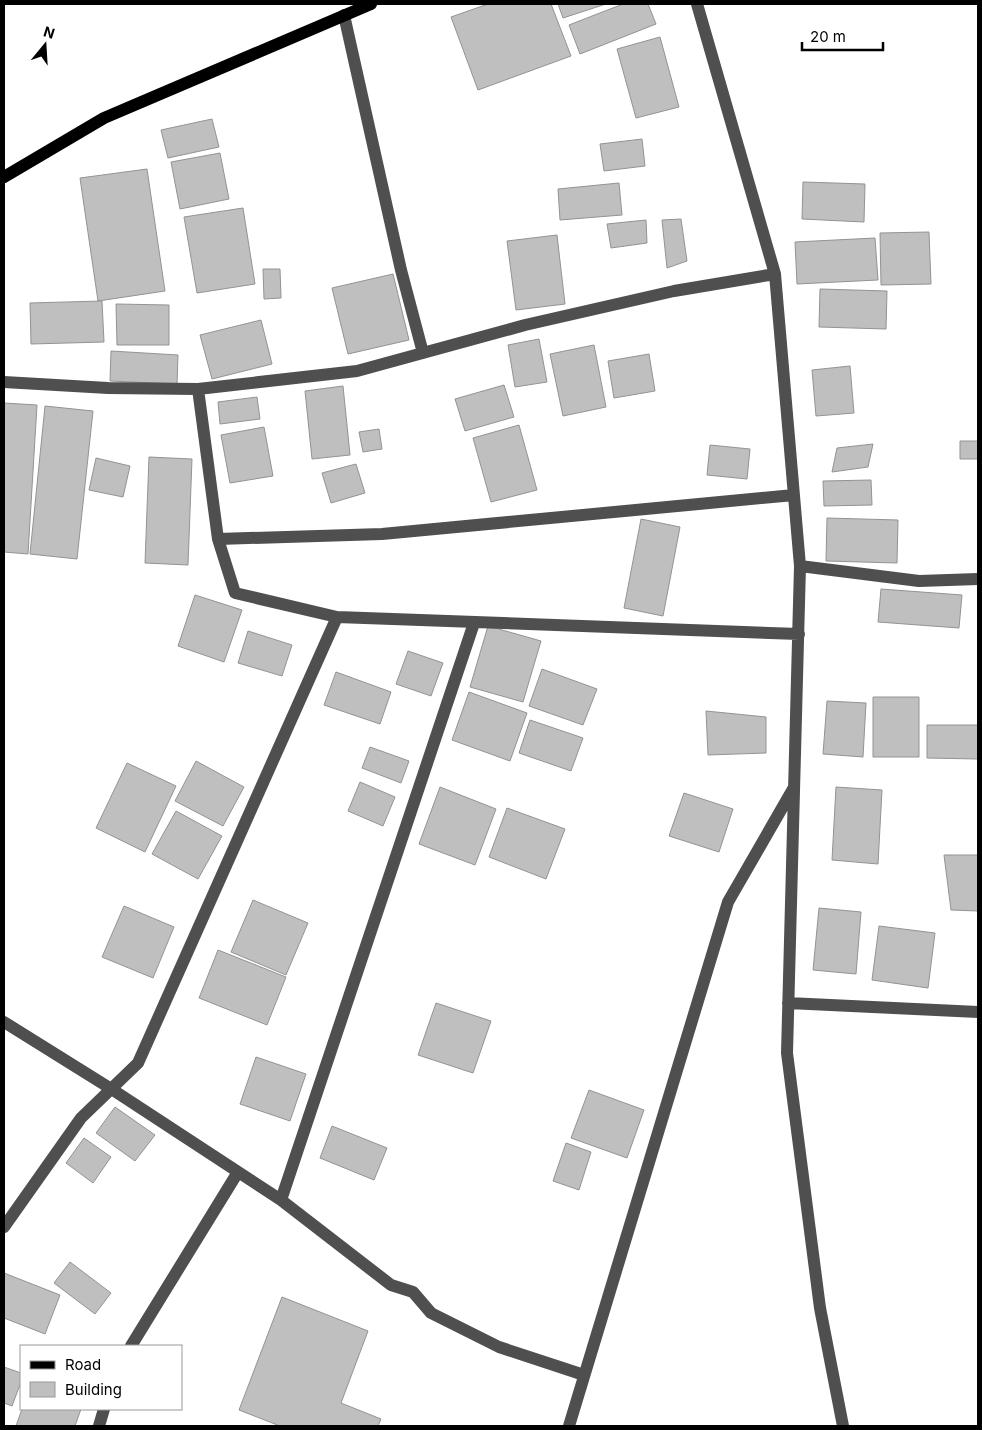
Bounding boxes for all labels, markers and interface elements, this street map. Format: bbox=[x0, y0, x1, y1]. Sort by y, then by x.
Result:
north arrow bbox=[20, 20, 70, 70]
scale bar bbox=[802, 20, 883, 52]
text: N bbox=[41, 22, 57, 42]
text: 20 m bbox=[810, 27, 846, 46]
legend bbox=[20, 1345, 182, 1410]
text: Road bbox=[65, 1355, 101, 1374]
text: Building bbox=[65, 1380, 122, 1399]

